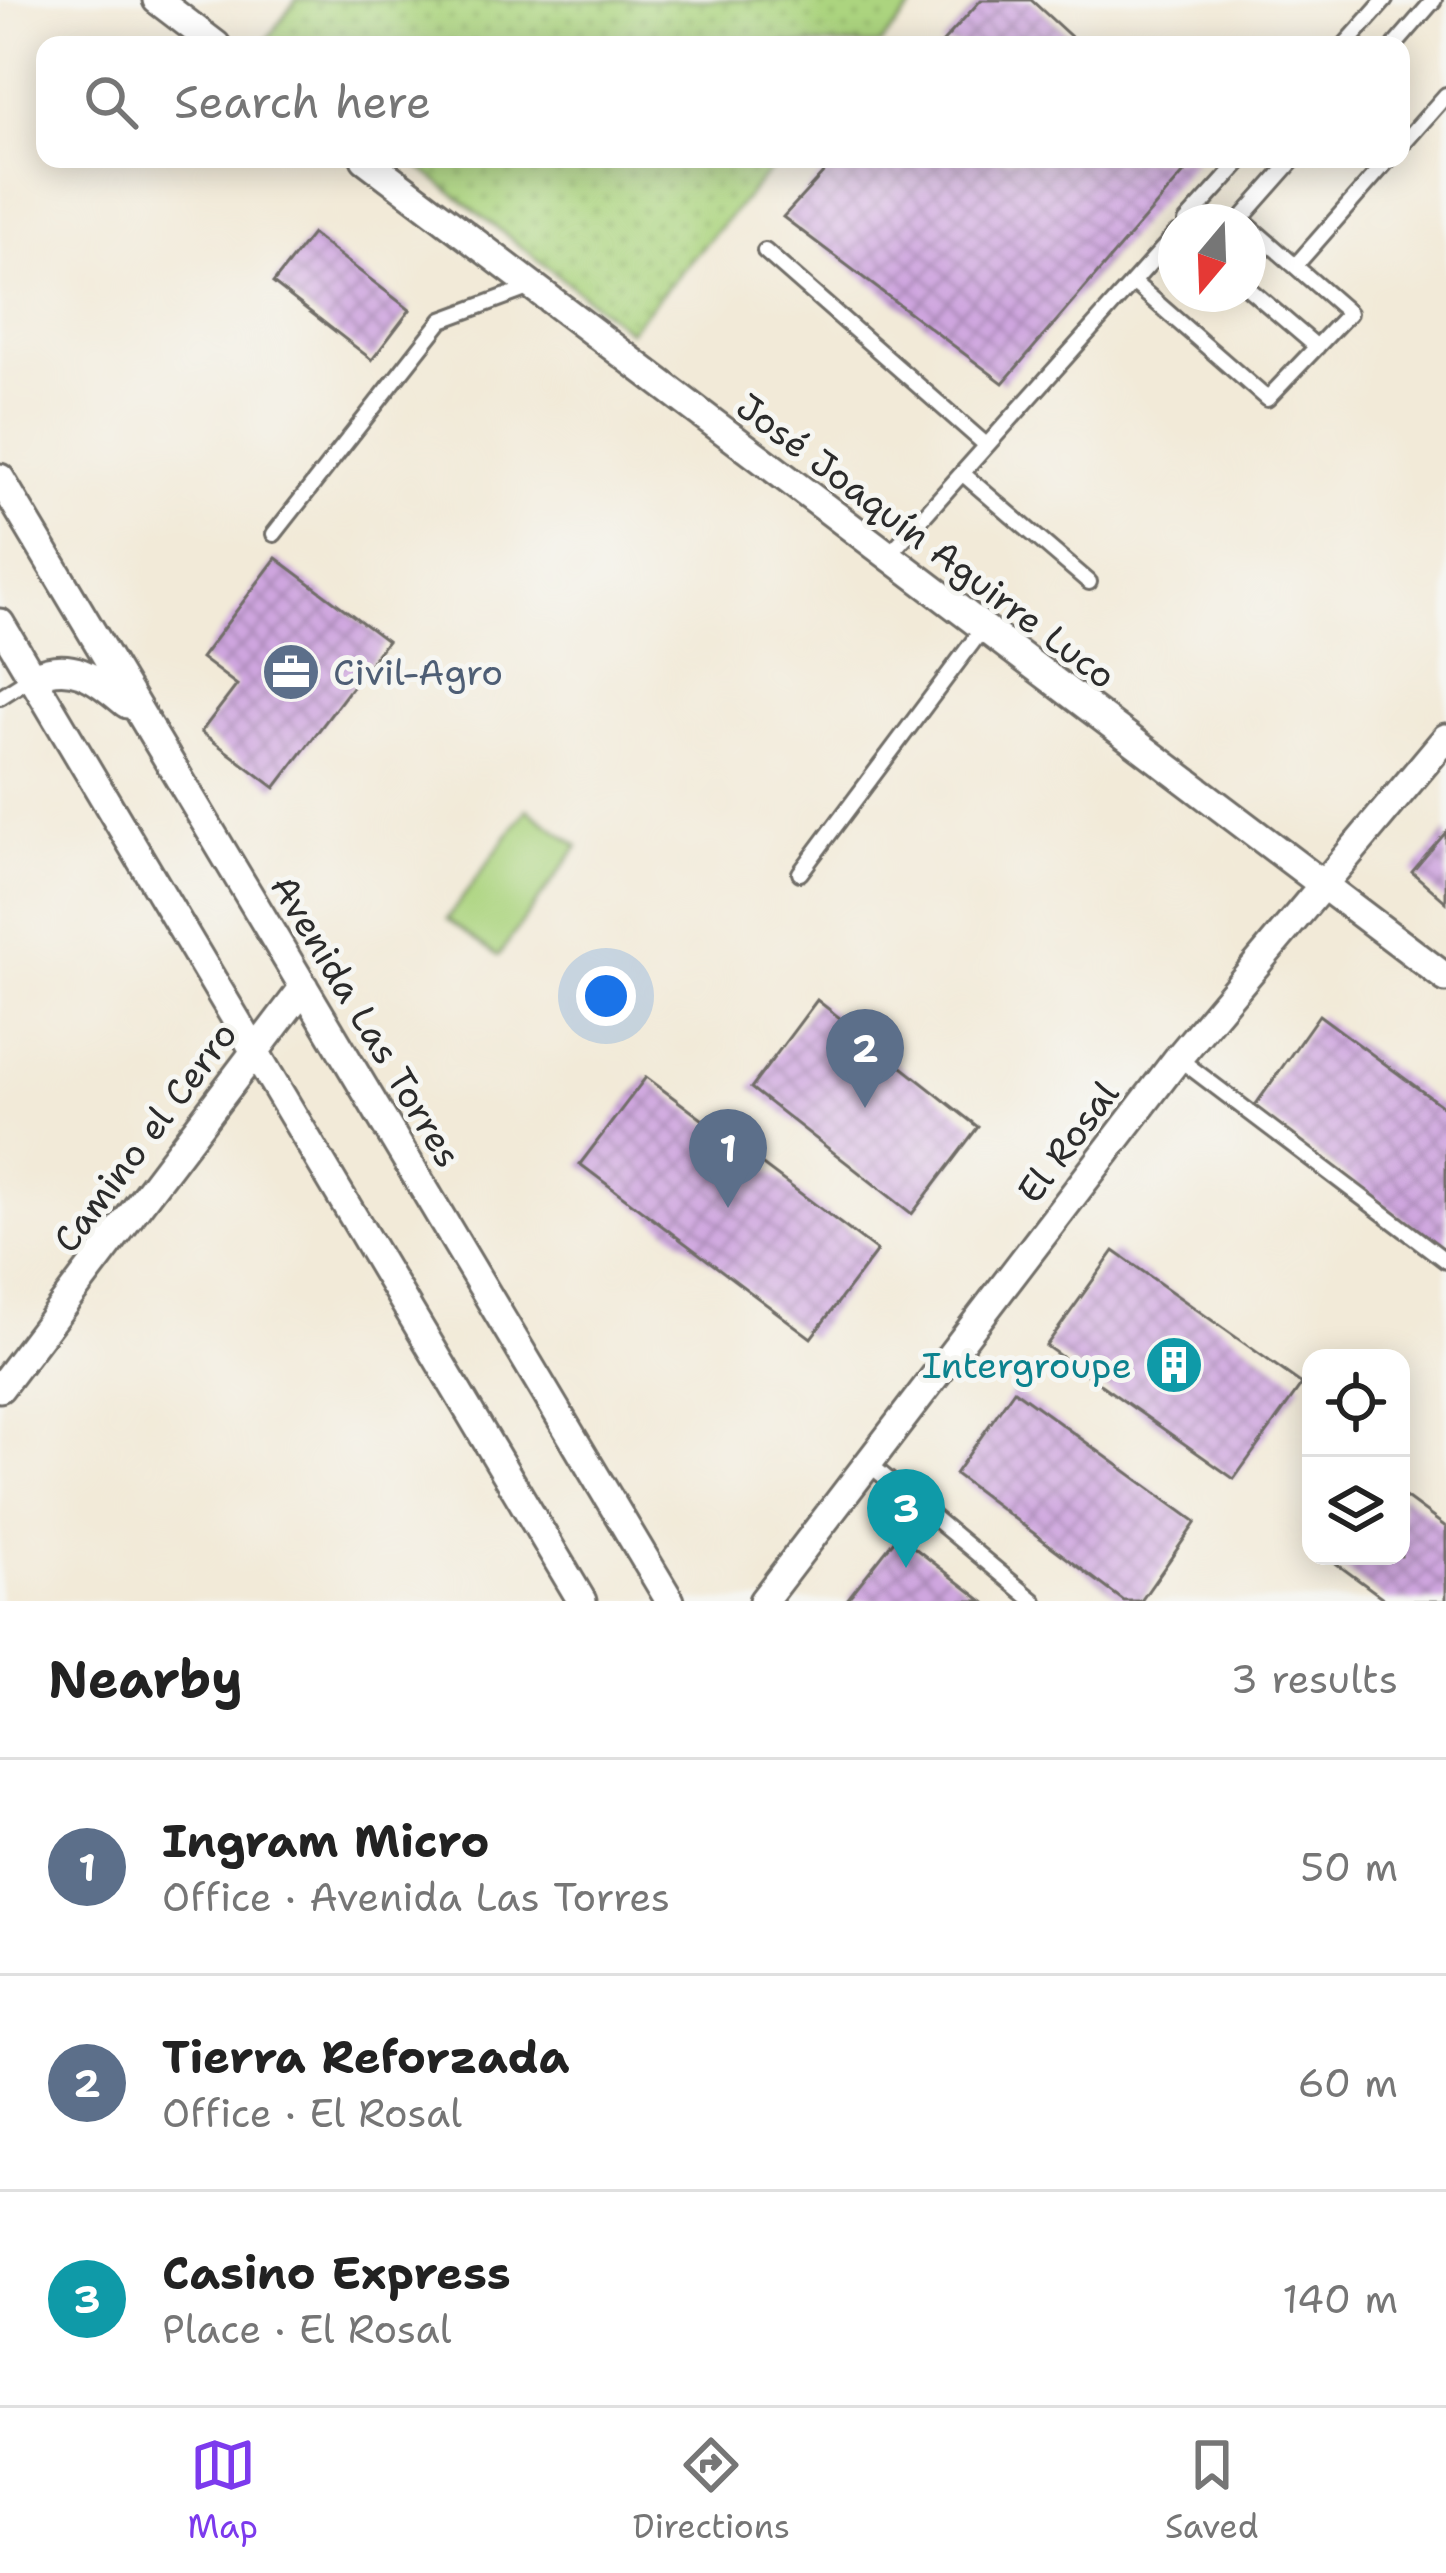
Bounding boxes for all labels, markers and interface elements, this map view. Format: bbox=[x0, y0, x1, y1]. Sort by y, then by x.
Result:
search box bbox=[36, 36, 1410, 168]
icon: search bbox=[78, 69, 144, 135]
text: Search here bbox=[174, 72, 431, 132]
north arrow bbox=[1158, 204, 1266, 312]
street label: José Joaquín Aguirre Luco bbox=[726, 382, 1126, 700]
office icon: Civil-Agro bbox=[260, 641, 322, 703]
place label: Civil-Agro bbox=[333, 648, 503, 697]
street label: Avenida Las Torres bbox=[259, 866, 473, 1176]
your location bbox=[576, 966, 636, 1026]
pin: 2 bbox=[826, 1009, 904, 1108]
street label: Camino el Cerro bbox=[42, 1011, 248, 1263]
street label: El Rosal bbox=[1006, 1071, 1130, 1213]
pin: 1 bbox=[689, 1109, 767, 1208]
building icon: Intergroupe bbox=[1143, 1334, 1205, 1396]
place label: Intergroupe bbox=[922, 1341, 1132, 1390]
map controls bbox=[1302, 1349, 1410, 1565]
button: locate bbox=[1302, 1349, 1410, 1457]
button: layers bbox=[1302, 1457, 1410, 1565]
pin: 3 bbox=[867, 1469, 945, 1568]
text: Nearby bbox=[48, 1645, 243, 1713]
text: 3 results bbox=[1231, 1653, 1398, 1705]
text: Ingram Micro bbox=[162, 1811, 489, 1871]
text: 1 bbox=[78, 1841, 96, 1893]
text: 50 m bbox=[1300, 1841, 1398, 1893]
text: Office · Avenida Las Torres bbox=[162, 1871, 670, 1923]
text: Tierra Reforzada bbox=[162, 2027, 570, 2087]
text: 2 bbox=[73, 2057, 101, 2109]
text: 60 m bbox=[1298, 2057, 1398, 2109]
text: Office · El Rosal bbox=[162, 2087, 462, 2139]
text: Casino Express bbox=[162, 2243, 511, 2303]
text: 3 bbox=[73, 2273, 101, 2325]
text: 140 m bbox=[1282, 2273, 1398, 2325]
text: Place · El Rosal bbox=[162, 2303, 451, 2355]
tab: Map bbox=[187, 2432, 258, 2549]
tab: Directions bbox=[633, 2432, 790, 2549]
tab: Saved bbox=[1165, 2432, 1259, 2549]

